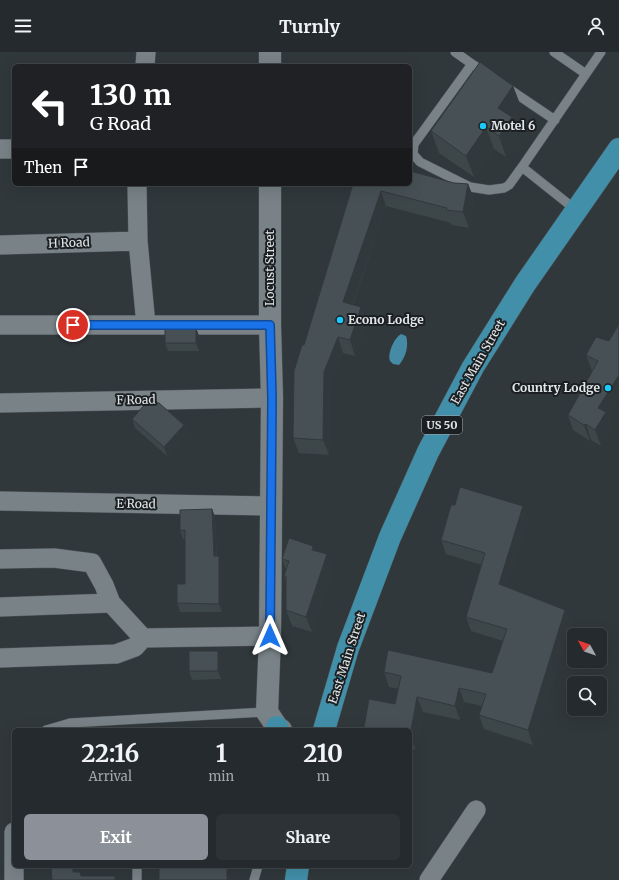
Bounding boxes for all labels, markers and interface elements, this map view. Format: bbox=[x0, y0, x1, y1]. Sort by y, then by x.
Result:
icon: menu bbox=[12, 15, 34, 37]
text: Turnly bbox=[279, 15, 340, 38]
icon: person bbox=[585, 15, 607, 37]
text: 130 m bbox=[90, 77, 172, 113]
icon: left bbox=[24, 80, 76, 132]
text: G Road bbox=[90, 112, 151, 135]
place label: Motel 6 bbox=[491, 118, 535, 133]
marker: Motel 6 bbox=[478, 121, 488, 131]
icon: arrive bbox=[70, 156, 92, 178]
text: Then bbox=[24, 158, 62, 177]
street label: Locust Street bbox=[262, 230, 277, 306]
street label: H Road bbox=[48, 234, 90, 251]
pin bbox=[56, 308, 90, 342]
place label: Econo Lodge bbox=[348, 312, 424, 327]
icon: arrive bbox=[62, 314, 84, 336]
marker: Econo Lodge bbox=[335, 315, 345, 325]
street label: East Main Street bbox=[447, 316, 508, 407]
place label: Country Lodge bbox=[512, 380, 601, 395]
marker: Country Lodge bbox=[603, 383, 613, 393]
street label: F Road bbox=[116, 392, 156, 407]
road number: US 50 bbox=[422, 416, 462, 434]
street label: E Road bbox=[116, 496, 156, 511]
street label: East Main Street bbox=[325, 610, 368, 705]
position arrow bbox=[249, 615, 291, 657]
north arrow bbox=[567, 628, 607, 668]
map controls bbox=[567, 628, 607, 716]
button: search bbox=[567, 676, 607, 716]
text: 22:16 bbox=[81, 738, 139, 769]
text: 1 bbox=[216, 738, 227, 769]
text: 210 bbox=[303, 738, 343, 769]
text: Arrival bbox=[89, 768, 132, 785]
text: min bbox=[208, 768, 234, 785]
text: m bbox=[317, 768, 330, 785]
button: Exit bbox=[24, 814, 208, 860]
button: Share bbox=[216, 814, 400, 860]

